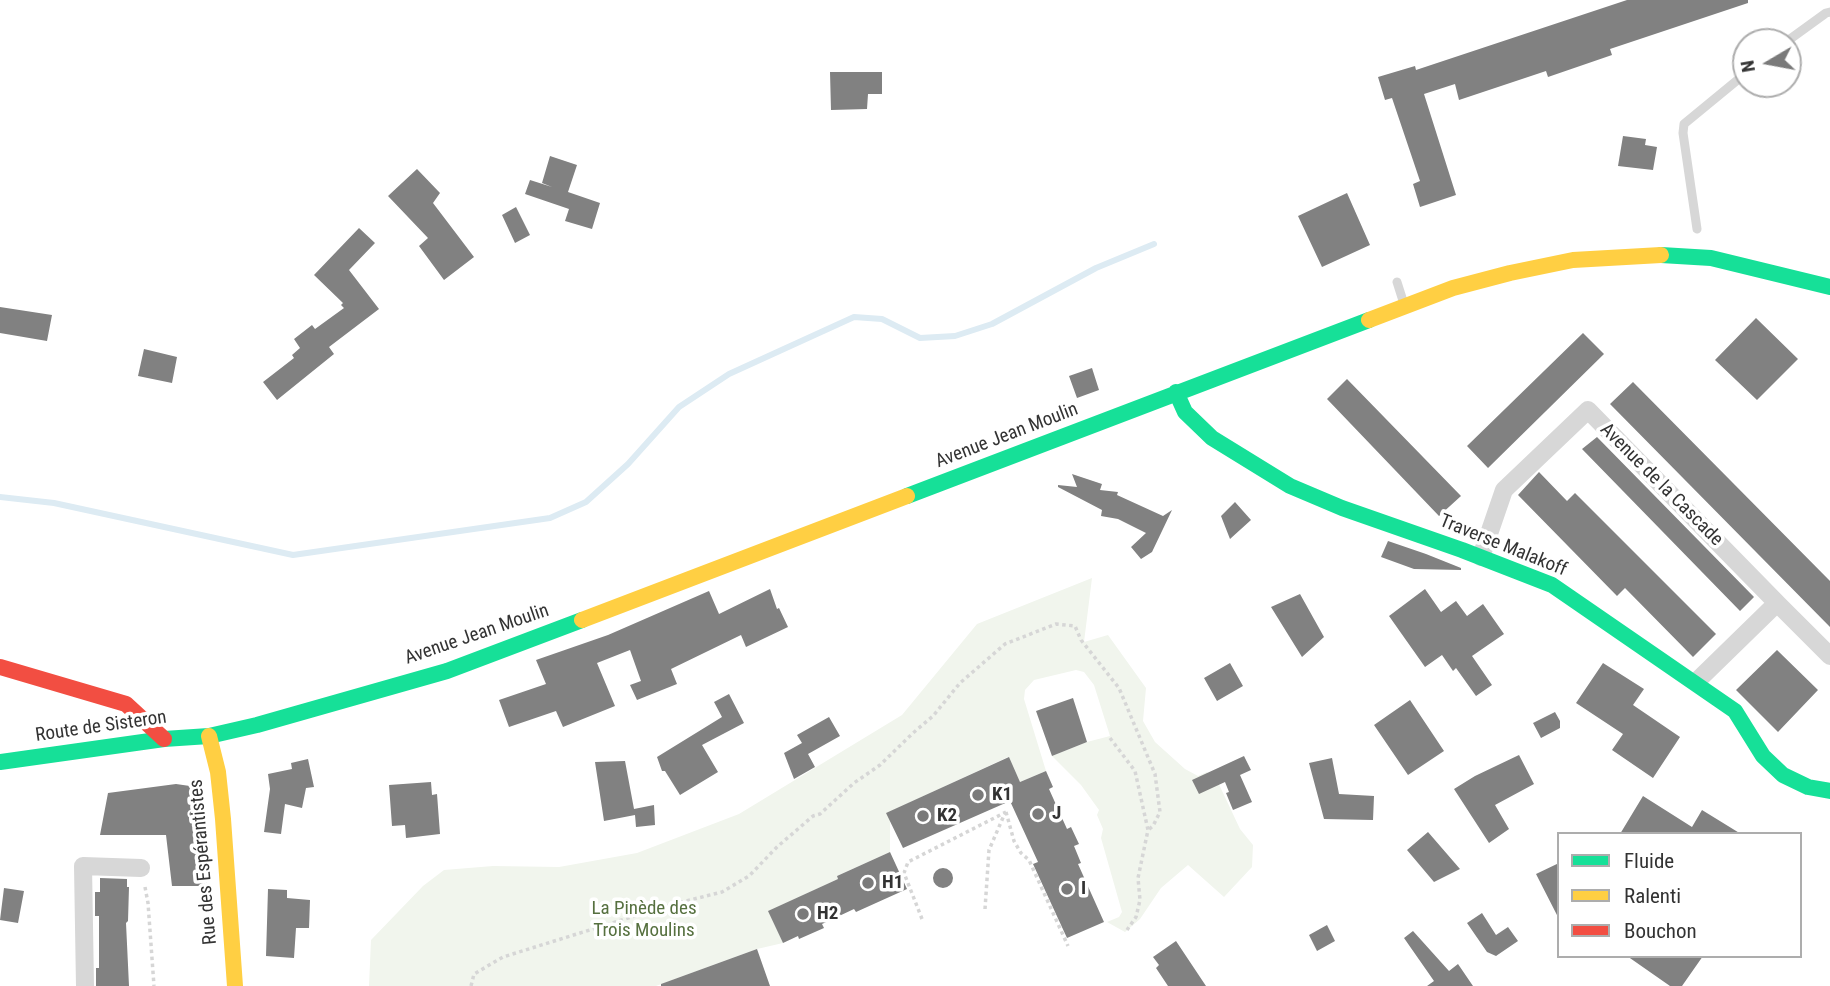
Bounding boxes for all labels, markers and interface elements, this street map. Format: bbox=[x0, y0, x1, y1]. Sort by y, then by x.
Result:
north arrow bbox=[1732, 28, 1802, 98]
text: N bbox=[1735, 59, 1760, 74]
street label: Avenue Jean Moulin bbox=[933, 398, 1081, 474]
street label: Avenue de la Cascade bbox=[1595, 419, 1727, 551]
street label: Traverse Malakoff bbox=[1436, 510, 1570, 582]
street label: Avenue Jean Moulin bbox=[402, 600, 552, 670]
street label: Route de Sisteron bbox=[34, 707, 168, 747]
street label: Rue des Espérantistes bbox=[185, 778, 223, 946]
place label: K1 bbox=[992, 784, 1012, 806]
marker: K1 bbox=[970, 787, 986, 803]
place label: J bbox=[1052, 803, 1061, 825]
place label: K2 bbox=[937, 805, 957, 827]
marker: J bbox=[1030, 806, 1046, 822]
marker: K2 bbox=[915, 808, 931, 824]
legend bbox=[1557, 832, 1802, 958]
text: Fluide bbox=[1624, 849, 1674, 873]
place label: H1 bbox=[882, 872, 903, 894]
marker: H1 bbox=[860, 875, 876, 891]
place label: I bbox=[1081, 878, 1086, 900]
marker: I bbox=[1059, 881, 1075, 897]
text: Ralenti bbox=[1624, 884, 1681, 908]
park label: La Pinède des Trois Moulins bbox=[591, 898, 697, 942]
place label: H2 bbox=[817, 903, 838, 925]
marker: H2 bbox=[795, 906, 811, 922]
text: Bouchon bbox=[1624, 919, 1697, 943]

